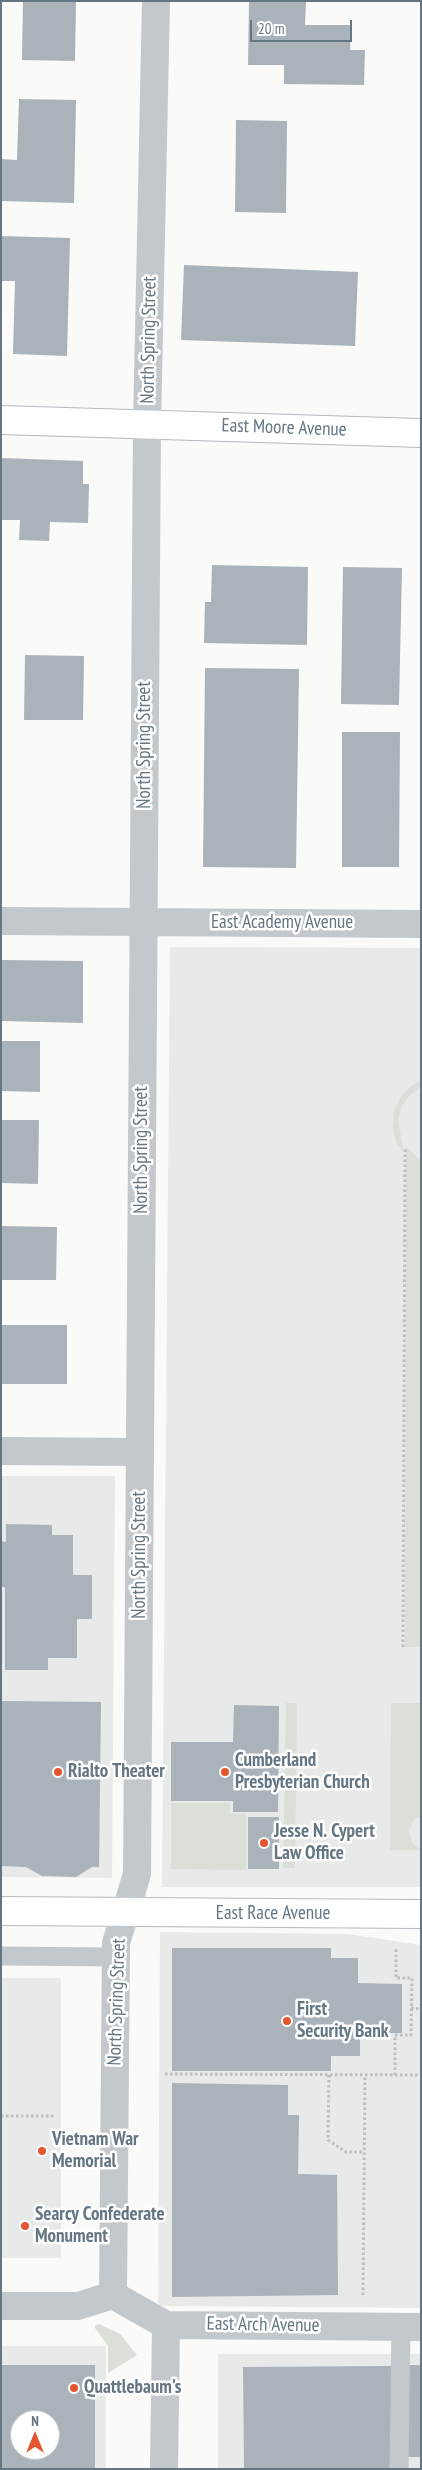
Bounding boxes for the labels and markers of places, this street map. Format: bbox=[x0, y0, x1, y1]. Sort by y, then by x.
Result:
place label: Cumberland Presbyterian Church bbox=[235, 1750, 370, 1794]
place label: Rialto Theater bbox=[68, 1761, 165, 1783]
marker: Rialto Theater bbox=[52, 1766, 64, 1778]
marker: Cumberland Presbyterian Church bbox=[219, 1766, 231, 1778]
place label: Jesse N. Cypert Law Office bbox=[274, 1821, 375, 1865]
marker: Jesse N. Cypert Law Office bbox=[258, 1837, 270, 1849]
place label: First Security Bank bbox=[297, 1999, 389, 2043]
marker: First Security Bank bbox=[281, 2015, 293, 2027]
place label: Vietnam War Memorial bbox=[52, 2129, 139, 2173]
marker: Vietnam War Memorial bbox=[36, 2145, 48, 2157]
place label: Searcy Confederate Monument bbox=[35, 2204, 165, 2248]
marker: Searcy Confederate Monument bbox=[19, 2220, 31, 2232]
place label: Quattlebaum's bbox=[84, 2377, 181, 2399]
marker: Quattlebaum's bbox=[68, 2382, 80, 2394]

